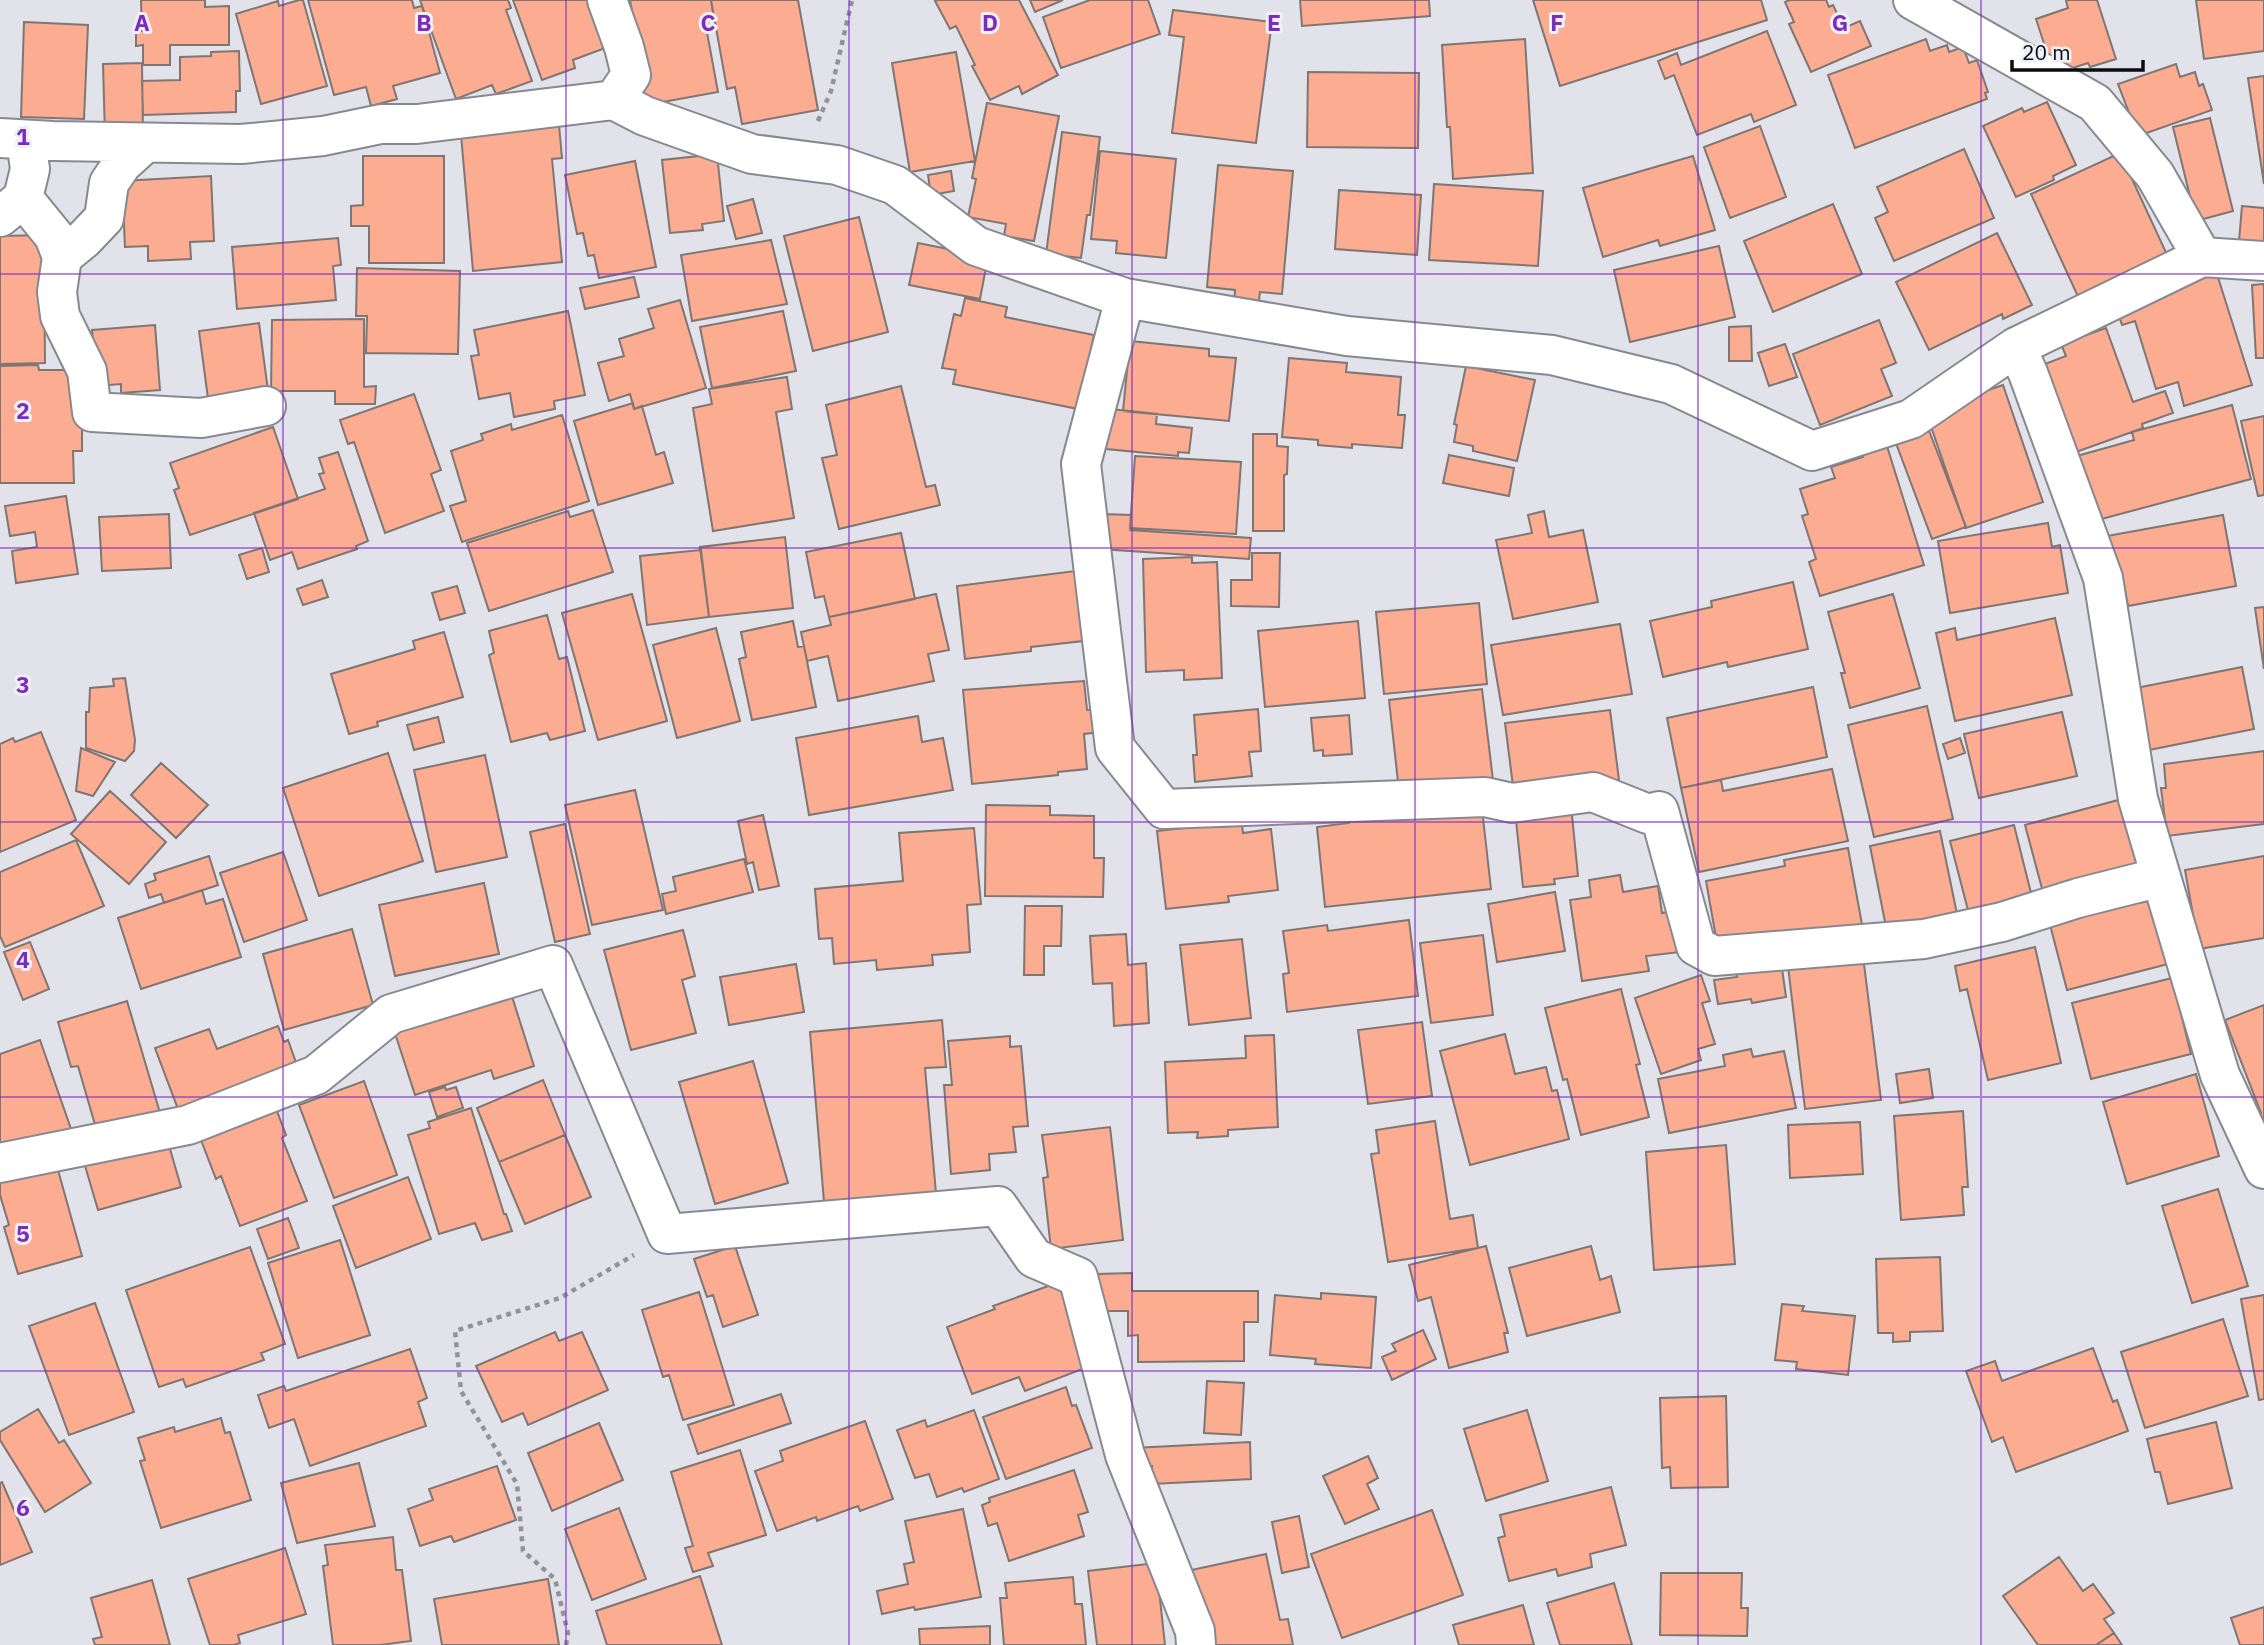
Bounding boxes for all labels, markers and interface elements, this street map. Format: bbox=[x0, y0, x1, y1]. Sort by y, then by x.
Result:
text: A bbox=[134, 7, 150, 37]
text: B bbox=[416, 7, 432, 37]
text: C bbox=[701, 7, 716, 37]
text: D bbox=[982, 7, 998, 37]
text: E bbox=[1267, 7, 1281, 37]
text: F bbox=[1550, 7, 1564, 37]
text: G bbox=[1832, 7, 1848, 37]
scale bar bbox=[2012, 28, 2143, 72]
text: 20 m bbox=[2022, 38, 2071, 66]
text: 1 bbox=[16, 121, 30, 151]
text: 2 bbox=[16, 395, 30, 425]
text: 3 bbox=[16, 669, 30, 699]
text: 4 bbox=[16, 944, 30, 974]
text: 5 bbox=[16, 1218, 30, 1248]
text: 6 bbox=[16, 1492, 30, 1522]

